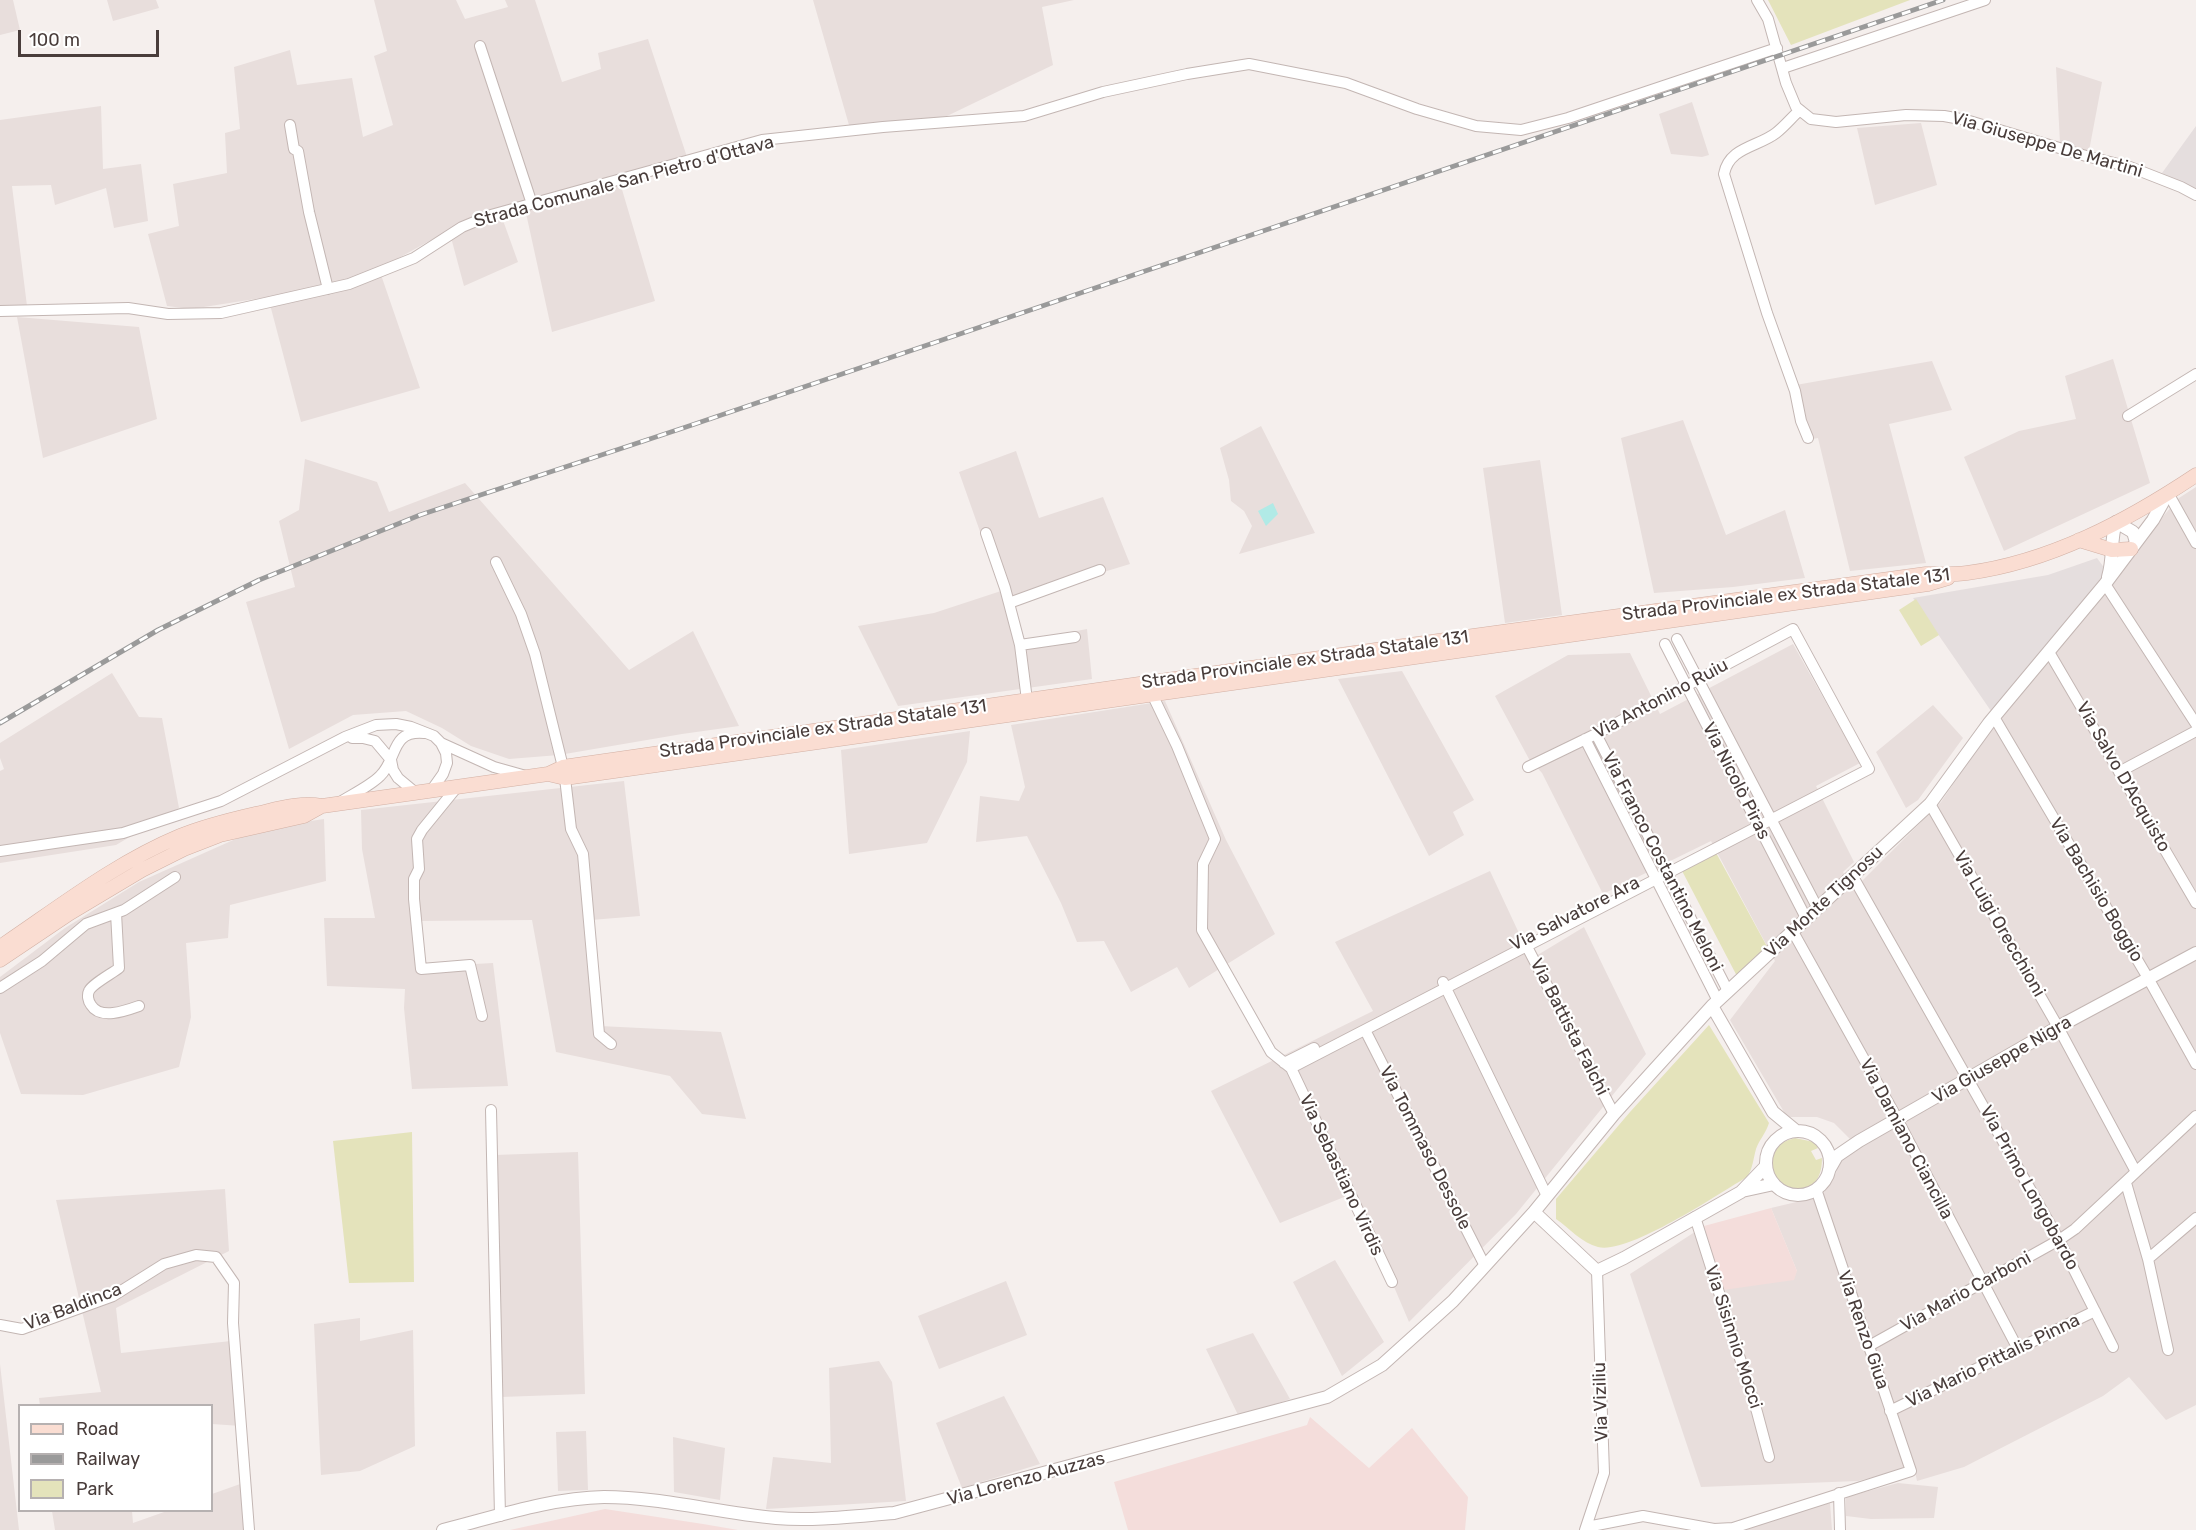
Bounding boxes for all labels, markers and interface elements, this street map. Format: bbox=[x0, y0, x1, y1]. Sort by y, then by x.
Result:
scale bar bbox=[21, 18, 162, 56]
text: 100 m bbox=[29, 29, 80, 51]
street label: Via Giuseppe De Martini bbox=[1949, 107, 2145, 183]
street label: Strada Comunale San Pietro d'Ottava bbox=[472, 131, 776, 233]
street label: Strada Provinciale ex Strada Statale 131 bbox=[1621, 564, 1951, 626]
street label: Strada Provinciale ex Strada Statale 131 bbox=[1140, 626, 1470, 694]
street label: Via Antonino Ruiu bbox=[1590, 654, 1732, 744]
street label: Strada Provinciale ex Strada Statale 131 bbox=[658, 695, 988, 763]
street label: Via Salvo D'Acquisto bbox=[2071, 698, 2175, 856]
street label: Via Nicolò Piras bbox=[1697, 719, 1775, 843]
street label: Via Franco Costantino Meloni bbox=[1597, 749, 1727, 975]
street label: Via Bachisio Boggio bbox=[2044, 814, 2148, 966]
street label: Via Monte Tignosu bbox=[1760, 842, 1888, 962]
street label: Via Luigi Orecchioni bbox=[1948, 847, 2050, 1001]
street label: Via Salvatore Ara bbox=[1507, 872, 1643, 956]
street label: Via Battista Falchi bbox=[1525, 955, 1613, 1099]
street label: Via Giuseppe Nigra bbox=[1928, 1011, 2076, 1109]
street label: Via Damiano Ciancilla bbox=[1854, 1055, 1958, 1223]
street label: Via Tommaso Dessole bbox=[1374, 1062, 1476, 1234]
street label: Via Sebastiano Virdis bbox=[1294, 1091, 1388, 1259]
street label: Via Primo Longobardo bbox=[1975, 1102, 2083, 1274]
street label: Via Mario Carboni bbox=[1897, 1247, 2035, 1337]
street label: Via Sisinnio Mocci bbox=[1700, 1263, 1766, 1411]
street label: Via Renzo Giua bbox=[1833, 1268, 1893, 1392]
street label: Via Baldinca bbox=[21, 1279, 125, 1335]
street label: Via Mario Pittalis Pinna bbox=[1903, 1310, 2083, 1412]
street label: Via Viziliu bbox=[1589, 1362, 1613, 1442]
legend bbox=[18, 1404, 213, 1512]
text: Road bbox=[76, 1418, 119, 1440]
text: Railway bbox=[76, 1448, 140, 1470]
street label: Via Lorenzo Auzzas bbox=[945, 1448, 1107, 1510]
text: Park bbox=[76, 1478, 113, 1500]

